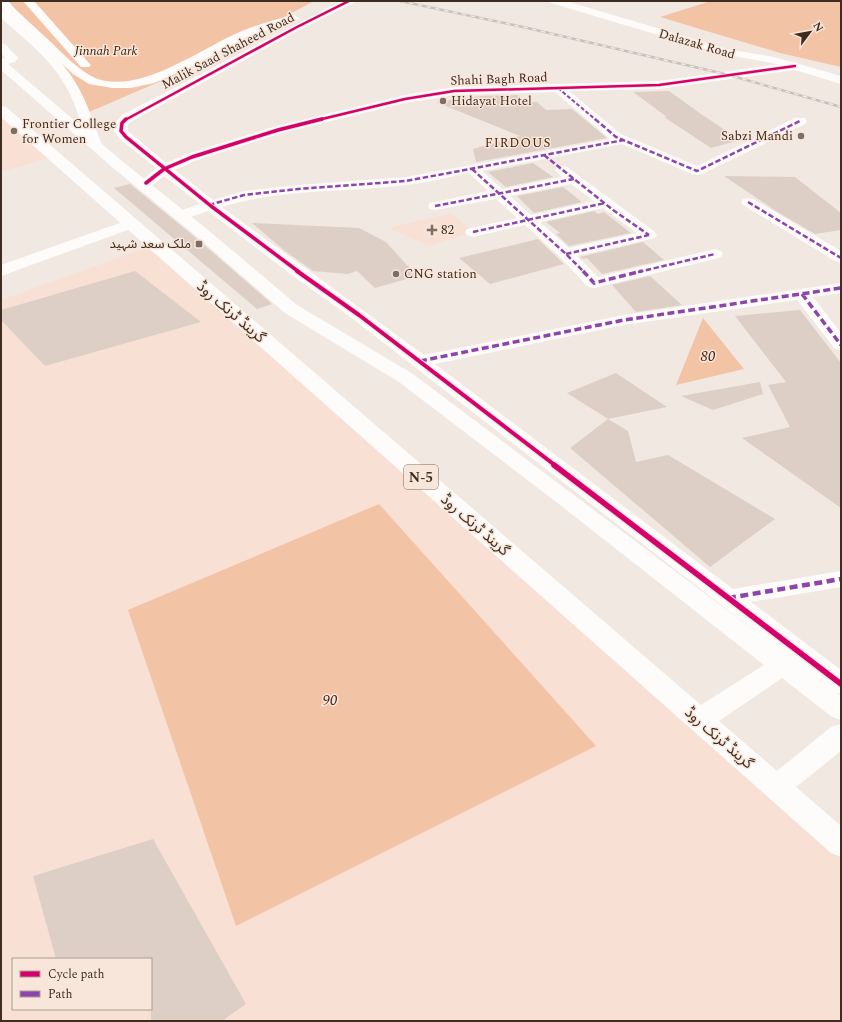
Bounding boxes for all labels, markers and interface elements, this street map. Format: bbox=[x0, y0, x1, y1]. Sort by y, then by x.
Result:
street label: Malik Saad Shaheed Road bbox=[158, 7, 298, 95]
north arrow bbox=[790, 12, 830, 52]
text: N bbox=[808, 19, 828, 35]
street label: Dalazak Road bbox=[656, 24, 738, 64]
park label: Jinnah Park bbox=[73, 41, 138, 61]
street label: Shahi Bagh Road bbox=[450, 67, 548, 91]
place label: Hidayat Hotel bbox=[451, 91, 532, 111]
marker: Hidayat Hotel bbox=[438, 96, 448, 106]
place label: Frontier College for Women bbox=[22, 114, 116, 149]
marker: Frontier College for Women bbox=[9, 126, 19, 136]
place label: Sabzi Mandi bbox=[721, 126, 793, 146]
marker: Sabzi Mandi bbox=[796, 131, 806, 141]
district label: FIRDOUS bbox=[485, 133, 551, 153]
place label: 82 bbox=[441, 220, 454, 240]
marker: 82 bbox=[426, 224, 438, 236]
place label: ملک سعد شہید bbox=[110, 234, 191, 254]
marker: ملک سعد شہید bbox=[194, 239, 204, 249]
place label: CNG station bbox=[404, 264, 477, 284]
marker: CNG station bbox=[391, 269, 401, 279]
street label: گرینڈ ٹرنک روڈ bbox=[191, 276, 271, 349]
park label: 80 bbox=[700, 345, 716, 368]
road number: N-5 bbox=[404, 465, 438, 489]
street label: گرینڈ ٹرنک روڈ bbox=[435, 489, 515, 562]
park label: 90 bbox=[322, 689, 338, 712]
street label: گرینڈ ٹرنک روڈ bbox=[679, 702, 759, 775]
legend bbox=[12, 958, 152, 1010]
text: Cycle path bbox=[48, 965, 105, 984]
text: Path bbox=[48, 985, 73, 1004]

